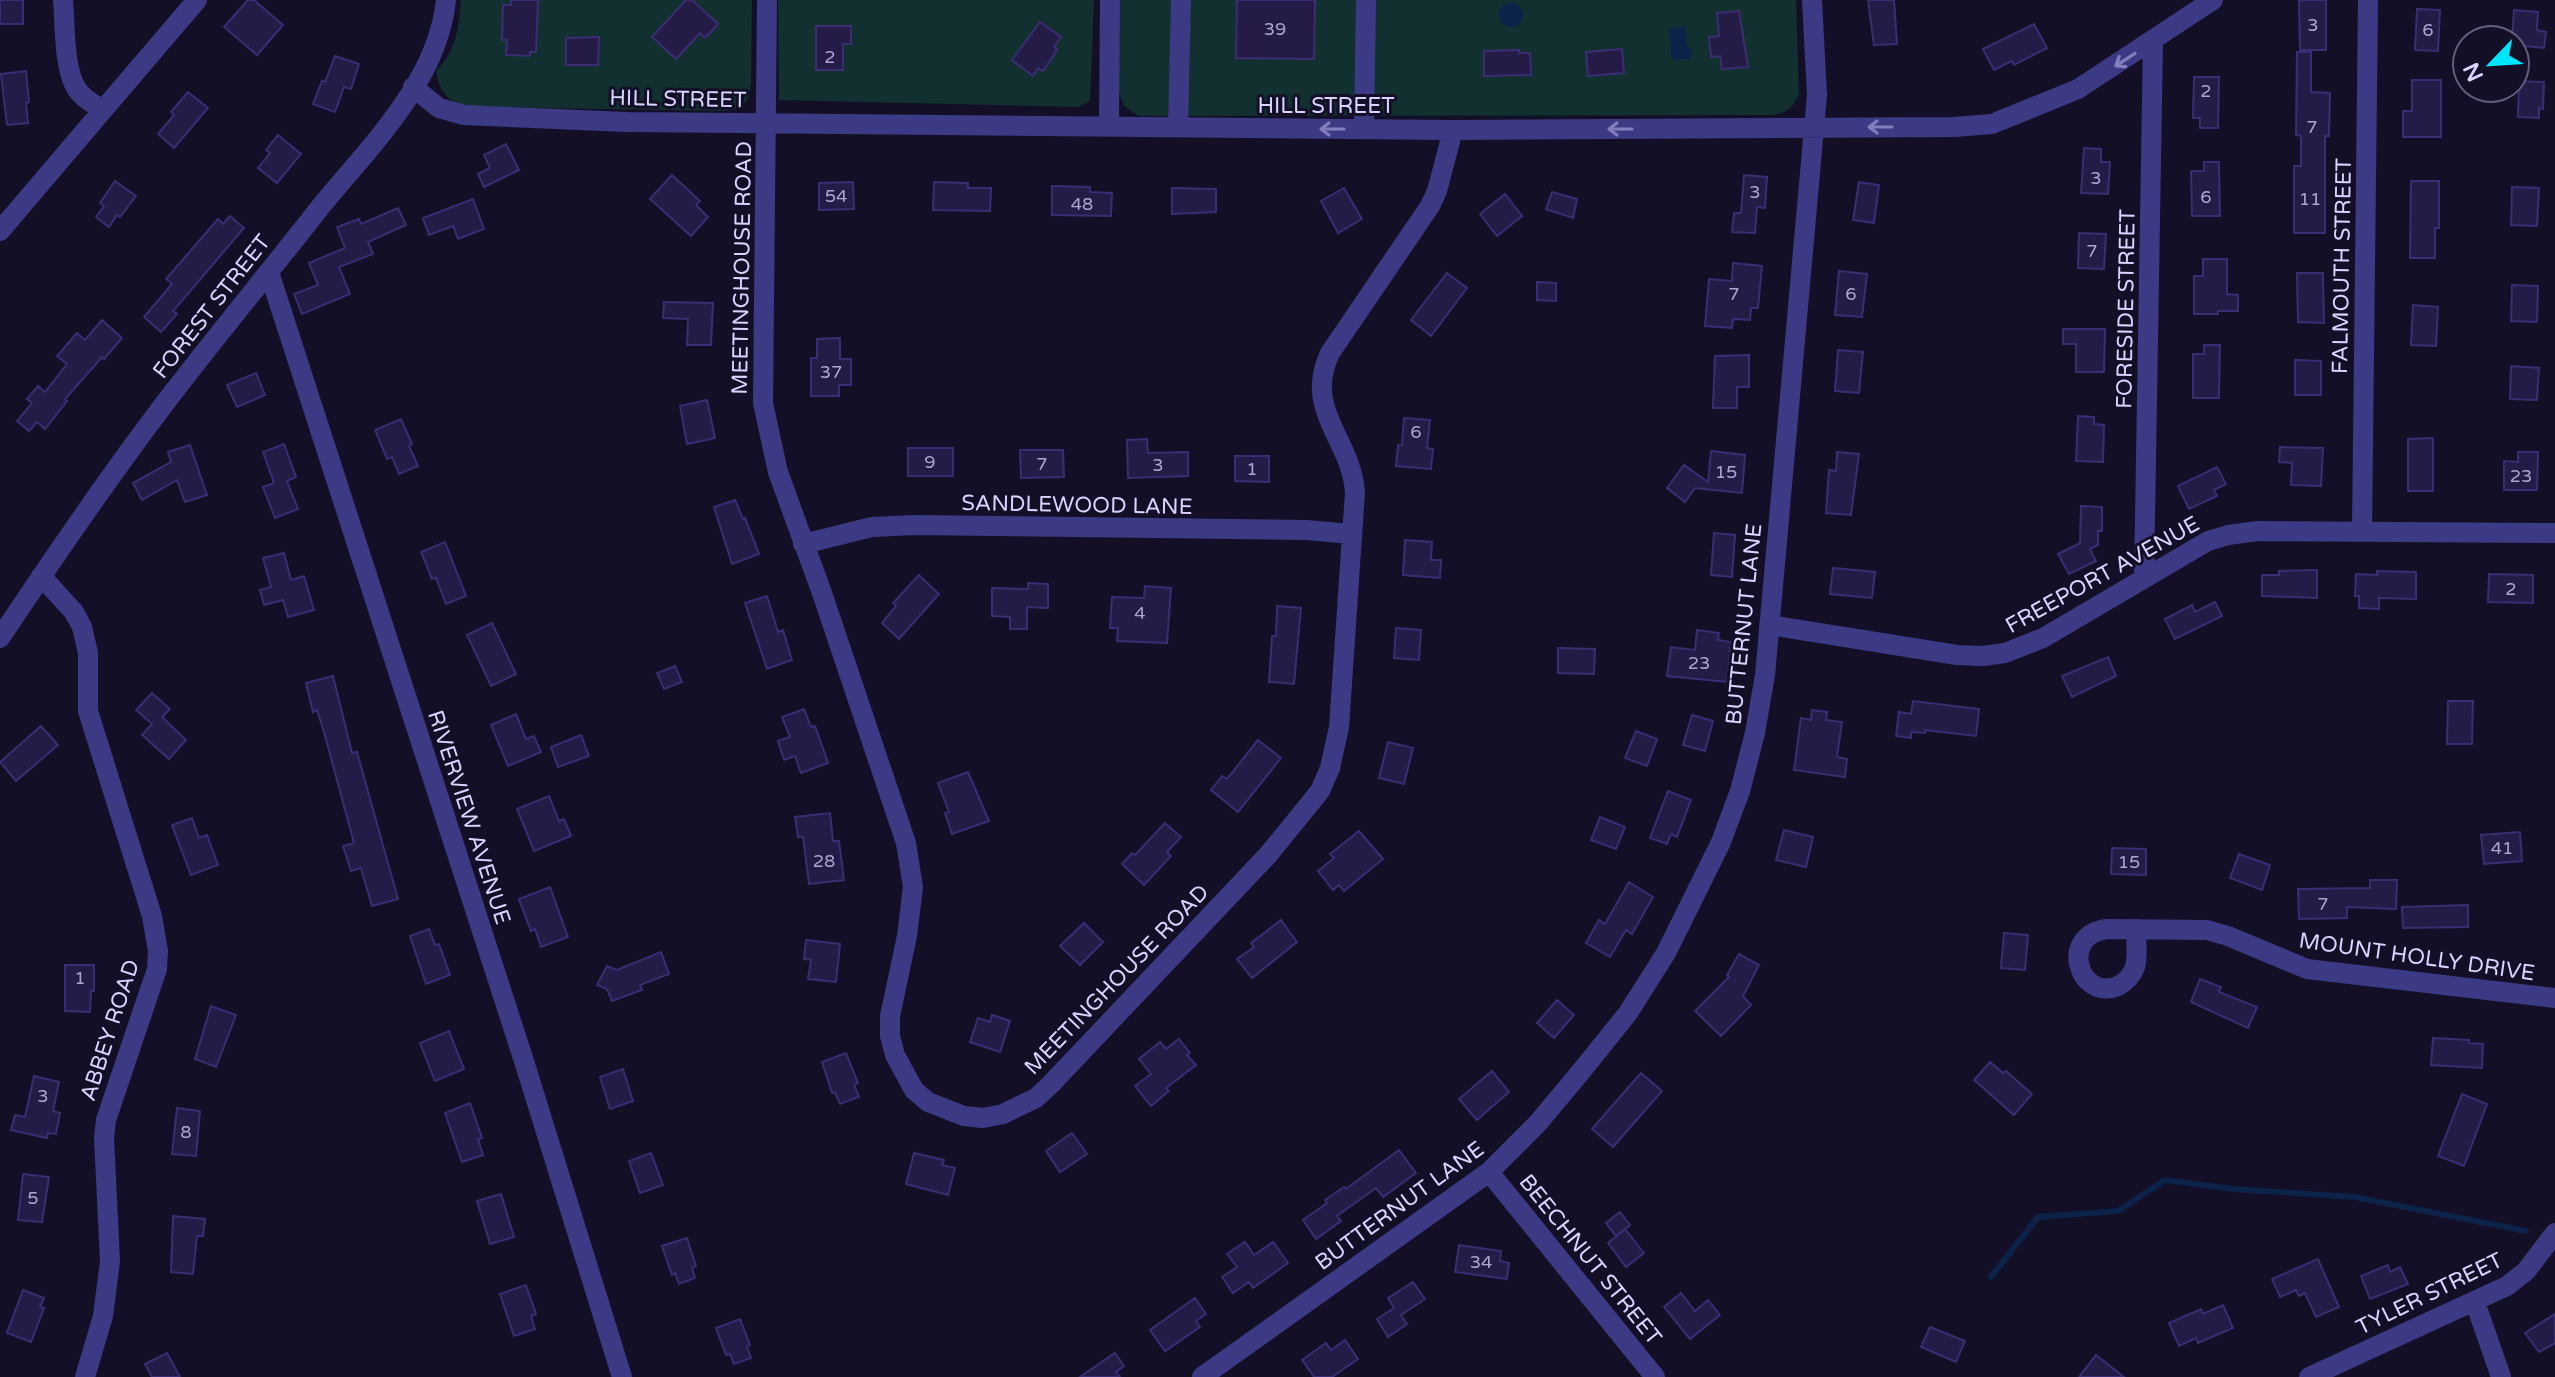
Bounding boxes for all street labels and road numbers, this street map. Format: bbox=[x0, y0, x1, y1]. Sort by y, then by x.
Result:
street label: HILL STREET bbox=[609, 85, 747, 113]
street label: HILL STREET bbox=[1257, 93, 1395, 119]
street label: MEETINGHOUSE ROAD bbox=[727, 141, 757, 395]
street label: FALMOUTH STREET bbox=[2327, 157, 2357, 374]
street label: FORESIDE STREET bbox=[2111, 208, 2141, 409]
street label: FOREST STREET bbox=[147, 229, 276, 384]
street label: SANDLEWOOD LANE bbox=[961, 490, 1193, 520]
street label: FREEPORT AVENUE bbox=[2001, 511, 2204, 639]
street label: BUTTERNUT LANE bbox=[1720, 522, 1767, 726]
street label: RIVERVIEW AVENUE bbox=[422, 707, 516, 928]
street label: MEETINGHOUSE ROAD bbox=[1019, 879, 1214, 1080]
street label: MOUNT HOLLY DRIVE bbox=[2297, 928, 2536, 986]
street label: ABBEY ROAD bbox=[75, 956, 145, 1104]
street label: BUTTERNUT LANE bbox=[1310, 1136, 1489, 1276]
street label: BEECHNUT STREET bbox=[1513, 1169, 1667, 1351]
street label: TYLER STREET bbox=[2352, 1247, 2507, 1341]

